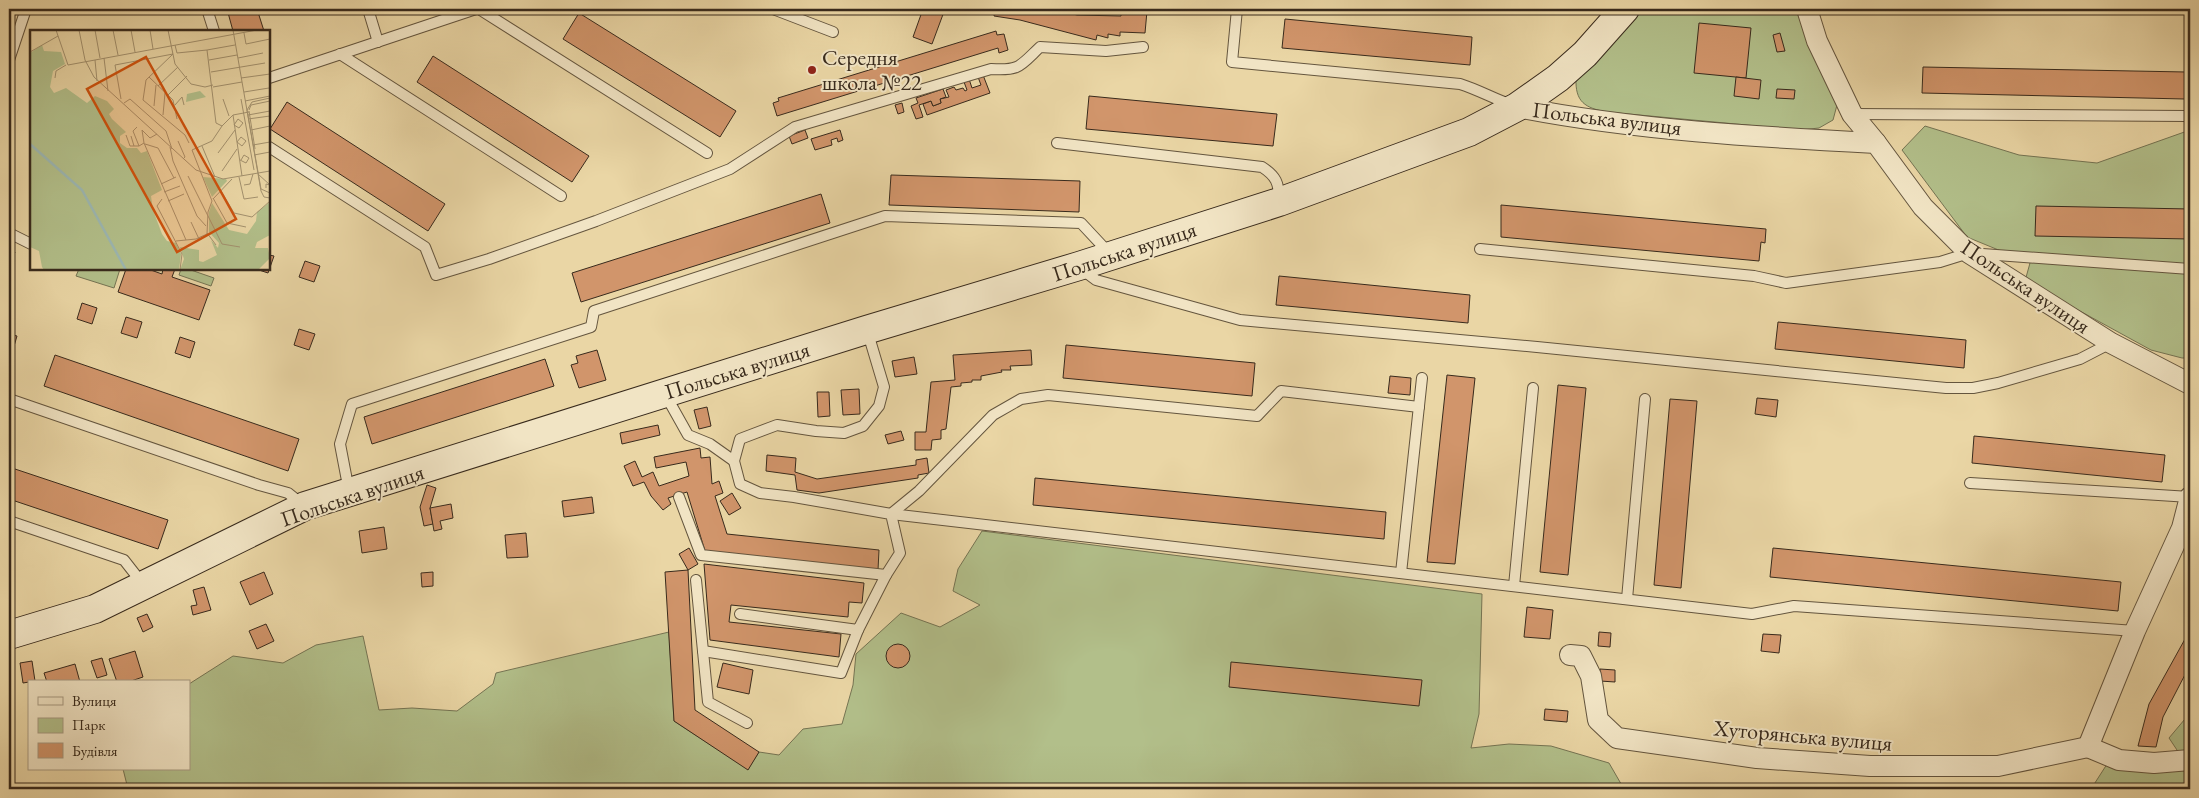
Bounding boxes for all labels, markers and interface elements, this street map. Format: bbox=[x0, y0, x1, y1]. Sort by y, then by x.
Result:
inset map bbox=[30, 30, 270, 270]
place label: Середня школа №22 bbox=[822, 43, 922, 97]
marker: Середня школа №22 bbox=[806, 64, 818, 76]
street label: Польська вулиця bbox=[1531, 95, 1683, 142]
street label: Польська вулиця bbox=[1048, 214, 1200, 288]
street label: Польська вулиця bbox=[1955, 232, 2096, 340]
street label: Польська вулиця bbox=[661, 335, 813, 406]
street label: Польська вулиця bbox=[277, 457, 428, 534]
legend bbox=[28, 680, 190, 770]
text: Вулиця bbox=[72, 691, 117, 710]
street label: Хуторянська вулиця bbox=[1712, 713, 1894, 758]
text: Парк bbox=[72, 715, 105, 734]
text: Будівля bbox=[72, 741, 118, 760]

